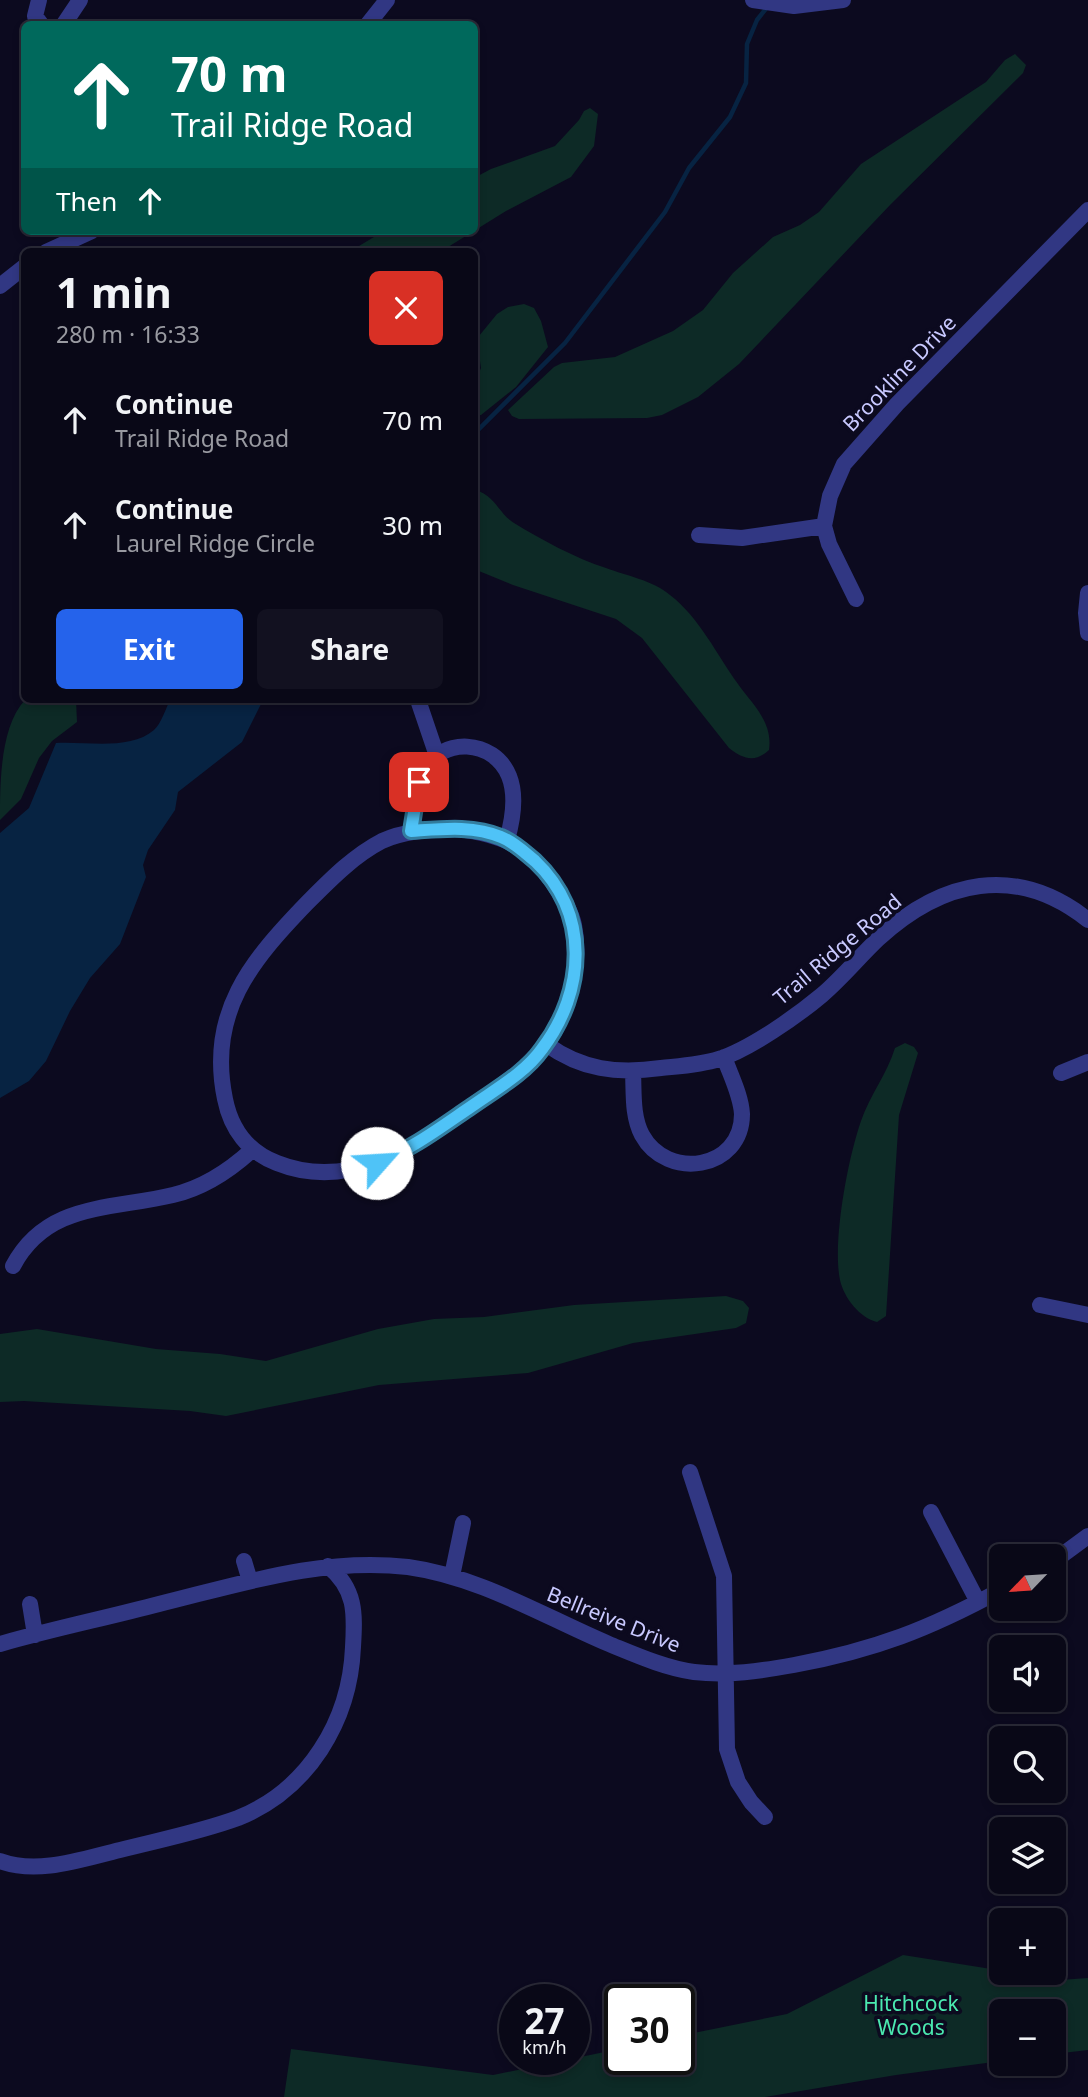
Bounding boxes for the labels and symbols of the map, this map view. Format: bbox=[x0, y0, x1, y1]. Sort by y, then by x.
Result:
street label: Brookline Drive bbox=[836, 309, 962, 437]
pin bbox=[389, 752, 449, 812]
street label: Trail Ridge Road bbox=[767, 887, 907, 1011]
position arrow bbox=[340, 1126, 414, 1200]
north arrow bbox=[989, 1544, 1066, 1620]
street label: Bellreive Drive bbox=[543, 1579, 685, 1659]
speed limit sign: 30 bbox=[604, 1984, 695, 2075]
park label: Hitchcock Woods bbox=[863, 1989, 960, 2041]

